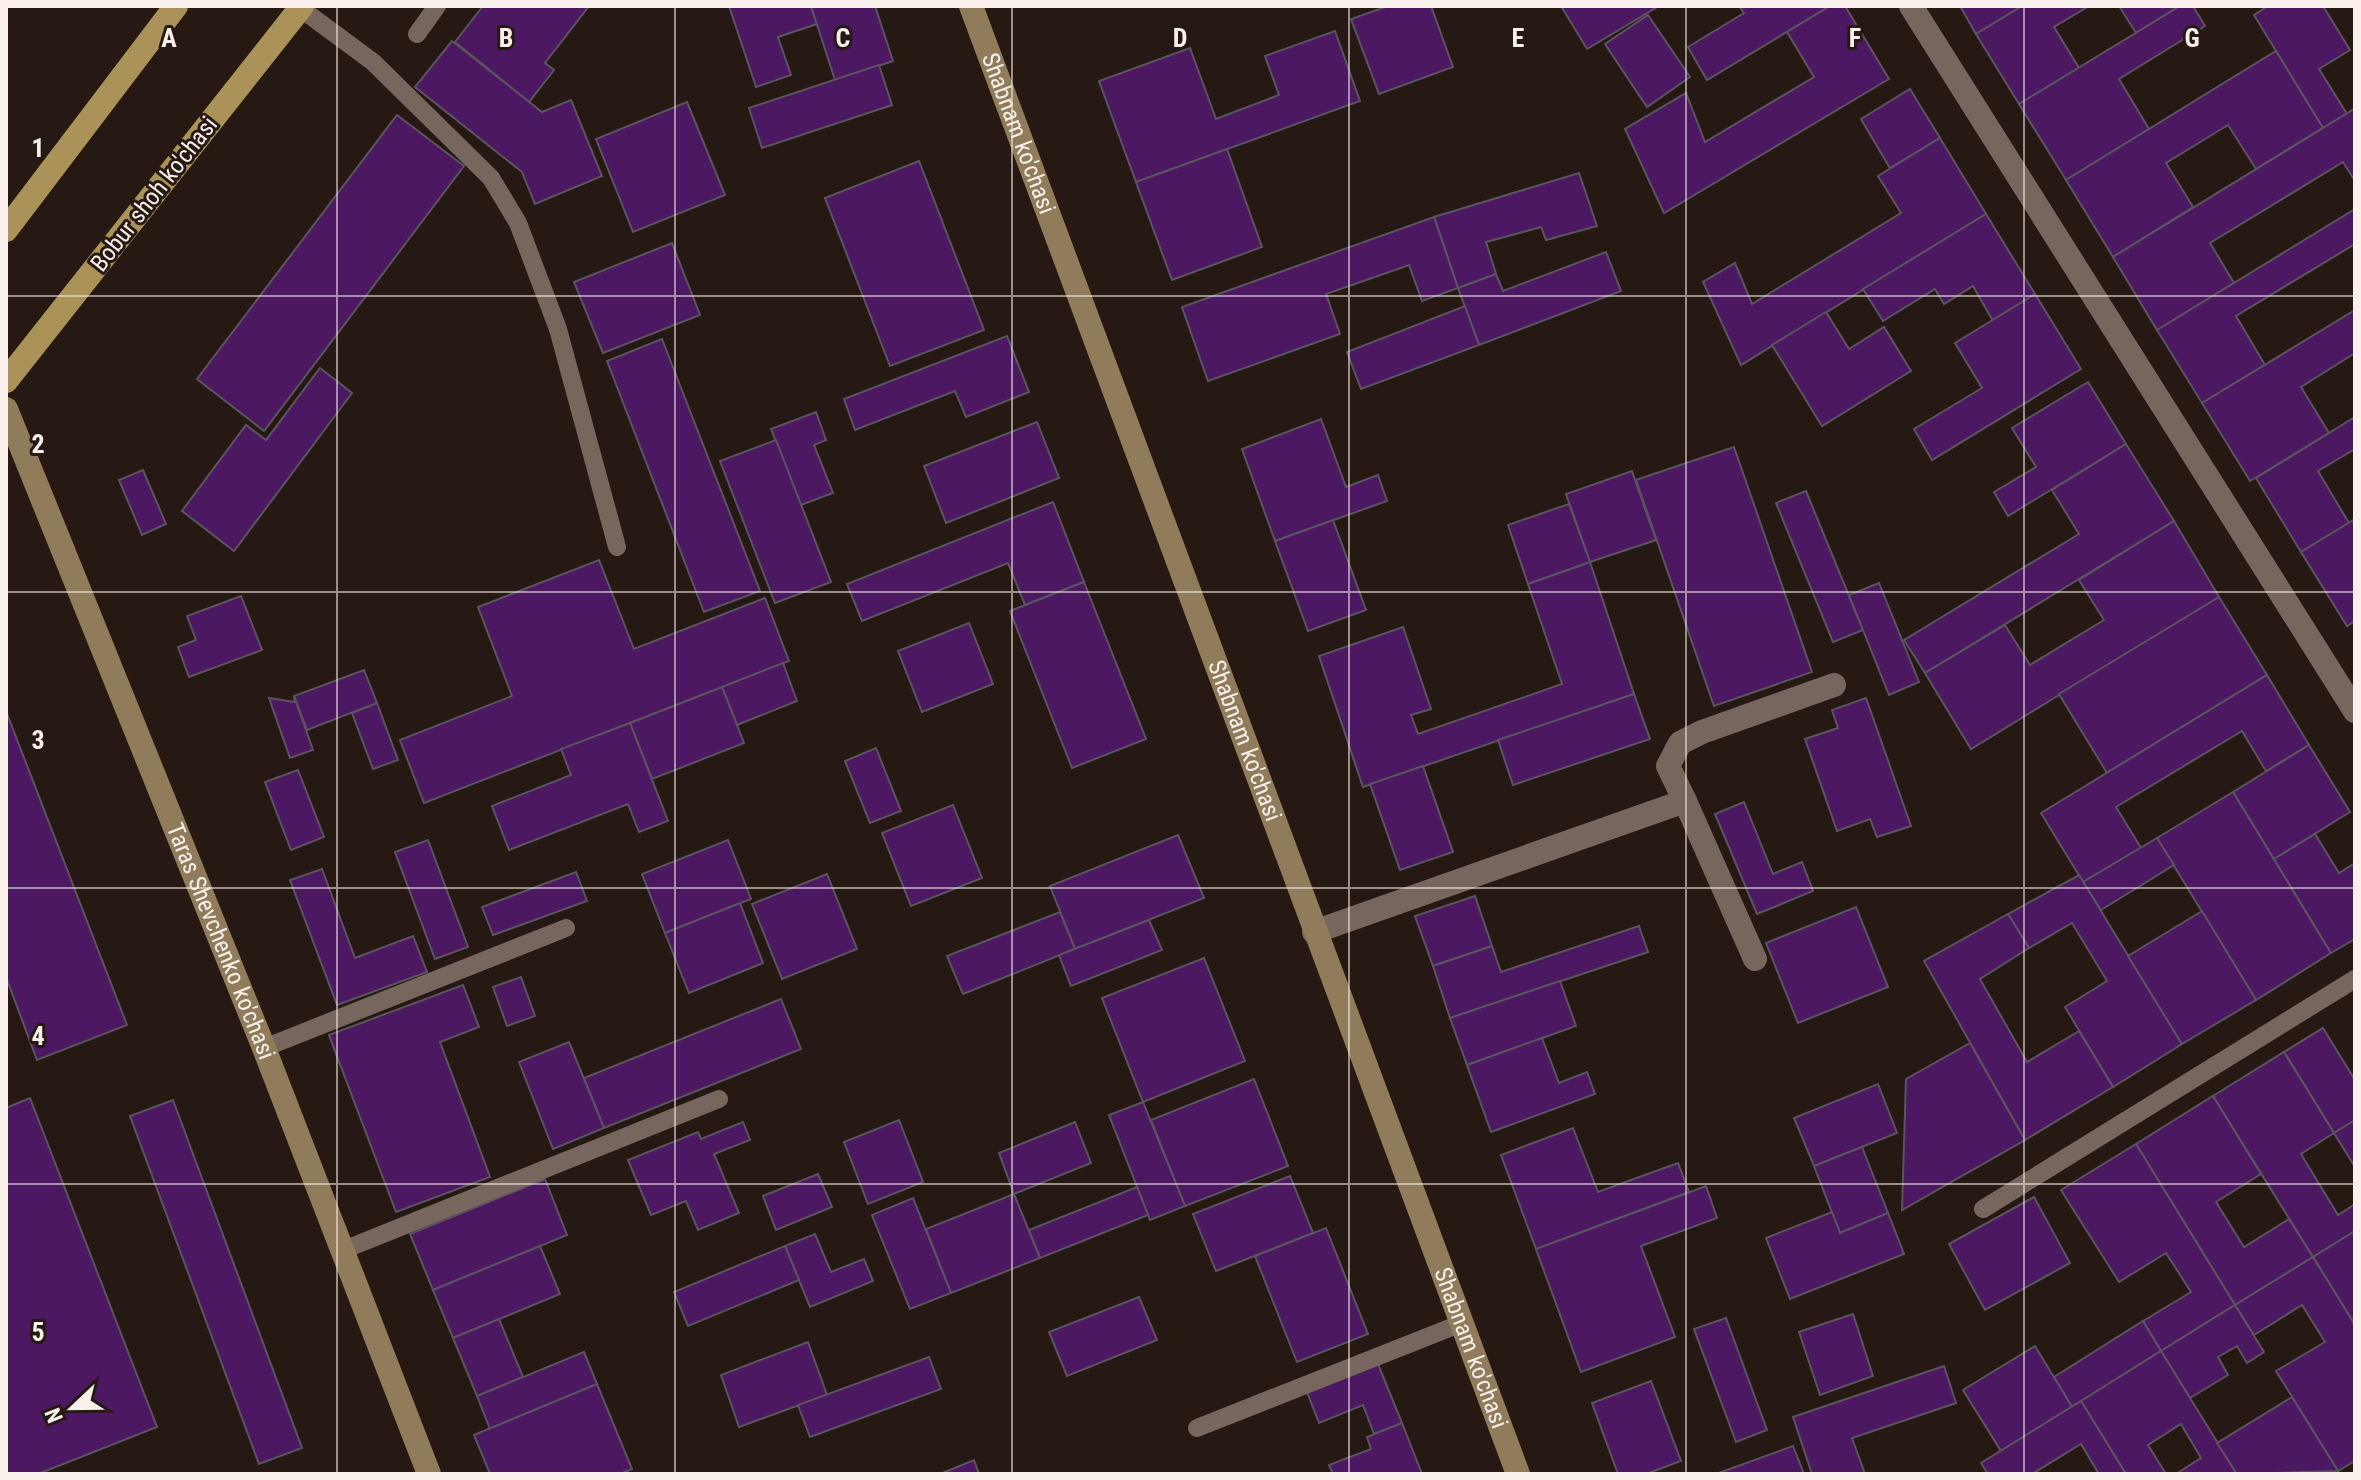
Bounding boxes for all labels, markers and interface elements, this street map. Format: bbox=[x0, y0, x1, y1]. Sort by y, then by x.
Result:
text: A bbox=[161, 23, 177, 53]
text: B bbox=[499, 23, 513, 53]
text: C bbox=[836, 23, 851, 53]
text: D bbox=[1173, 23, 1187, 53]
text: E bbox=[1512, 23, 1525, 53]
text: F bbox=[1849, 23, 1861, 53]
text: G bbox=[2184, 23, 2200, 53]
street label: Shabnam ko'chasi bbox=[976, 49, 1061, 218]
street label: Bobur shoh ko'chasi bbox=[85, 111, 223, 277]
text: 1 bbox=[31, 133, 45, 163]
text: 2 bbox=[31, 429, 45, 459]
street label: Shabnam ko'chasi bbox=[1202, 656, 1287, 825]
text: 3 bbox=[31, 725, 45, 755]
street label: Taras Shevchenko ko'chasi bbox=[161, 819, 281, 1063]
text: 4 bbox=[31, 1021, 45, 1051]
street label: Shabnam ko'chasi bbox=[1428, 1264, 1514, 1432]
text: 5 bbox=[31, 1317, 45, 1347]
north arrow bbox=[32, 1368, 112, 1448]
text: N bbox=[40, 1404, 68, 1426]

